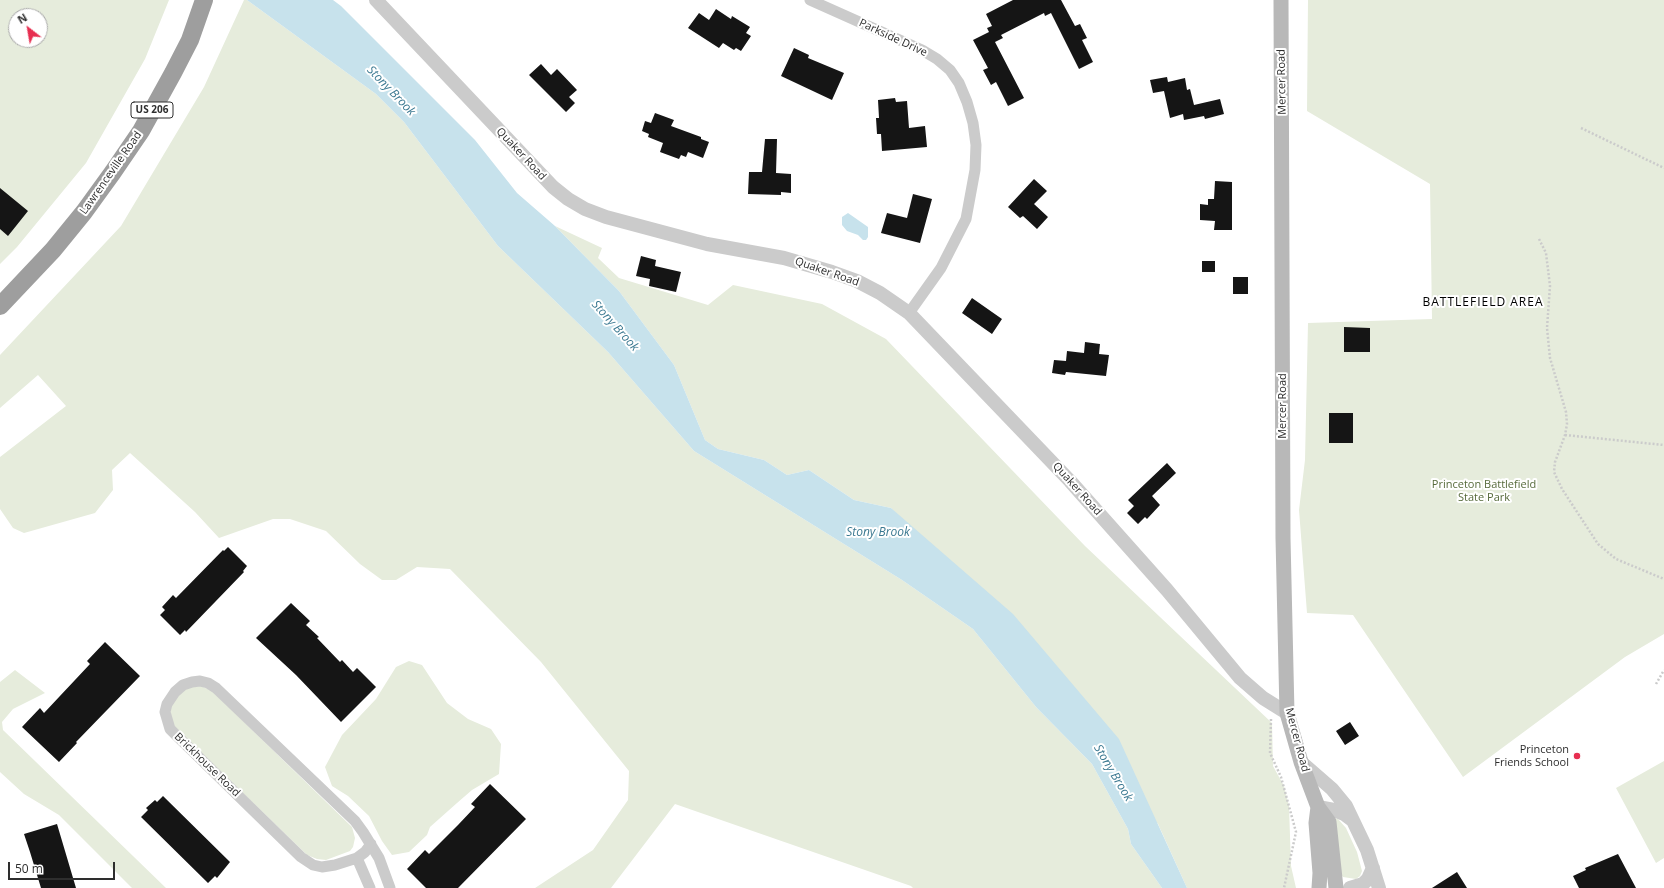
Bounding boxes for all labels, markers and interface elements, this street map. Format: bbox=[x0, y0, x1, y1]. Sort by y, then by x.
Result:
north arrow bbox=[8, 8, 48, 48]
text: N bbox=[14, 9, 30, 27]
street label: Parkside Drive bbox=[857, 16, 929, 60]
street label: Mercer Road bbox=[1275, 49, 1289, 115]
water label: Stony Brook bbox=[364, 63, 418, 119]
road number: US 206 bbox=[131, 102, 173, 118]
street label: Quaker Road bbox=[493, 125, 549, 183]
street label: Lawrenceville Road bbox=[77, 129, 145, 217]
street label: Quaker Road bbox=[793, 255, 861, 289]
district label: BATTLEFIELD AREA bbox=[1422, 296, 1544, 310]
water label: Stony Brook bbox=[588, 298, 642, 354]
street label: Mercer Road bbox=[1276, 373, 1290, 439]
street label: Quaker Road bbox=[1050, 460, 1104, 518]
park label: Princeton Battlefield State Park bbox=[1432, 478, 1536, 504]
water label: Stony Brook bbox=[846, 526, 910, 540]
street label: Mercer Road bbox=[1282, 707, 1312, 773]
street label: Brickhouse Road bbox=[171, 730, 243, 800]
water label: Stony Brook bbox=[1090, 742, 1136, 804]
place label: Princeton Friends School bbox=[1494, 743, 1569, 769]
marker: Princeton Friends School bbox=[1572, 751, 1582, 761]
scale bar bbox=[10, 854, 117, 880]
text: 50 m bbox=[15, 860, 43, 877]

